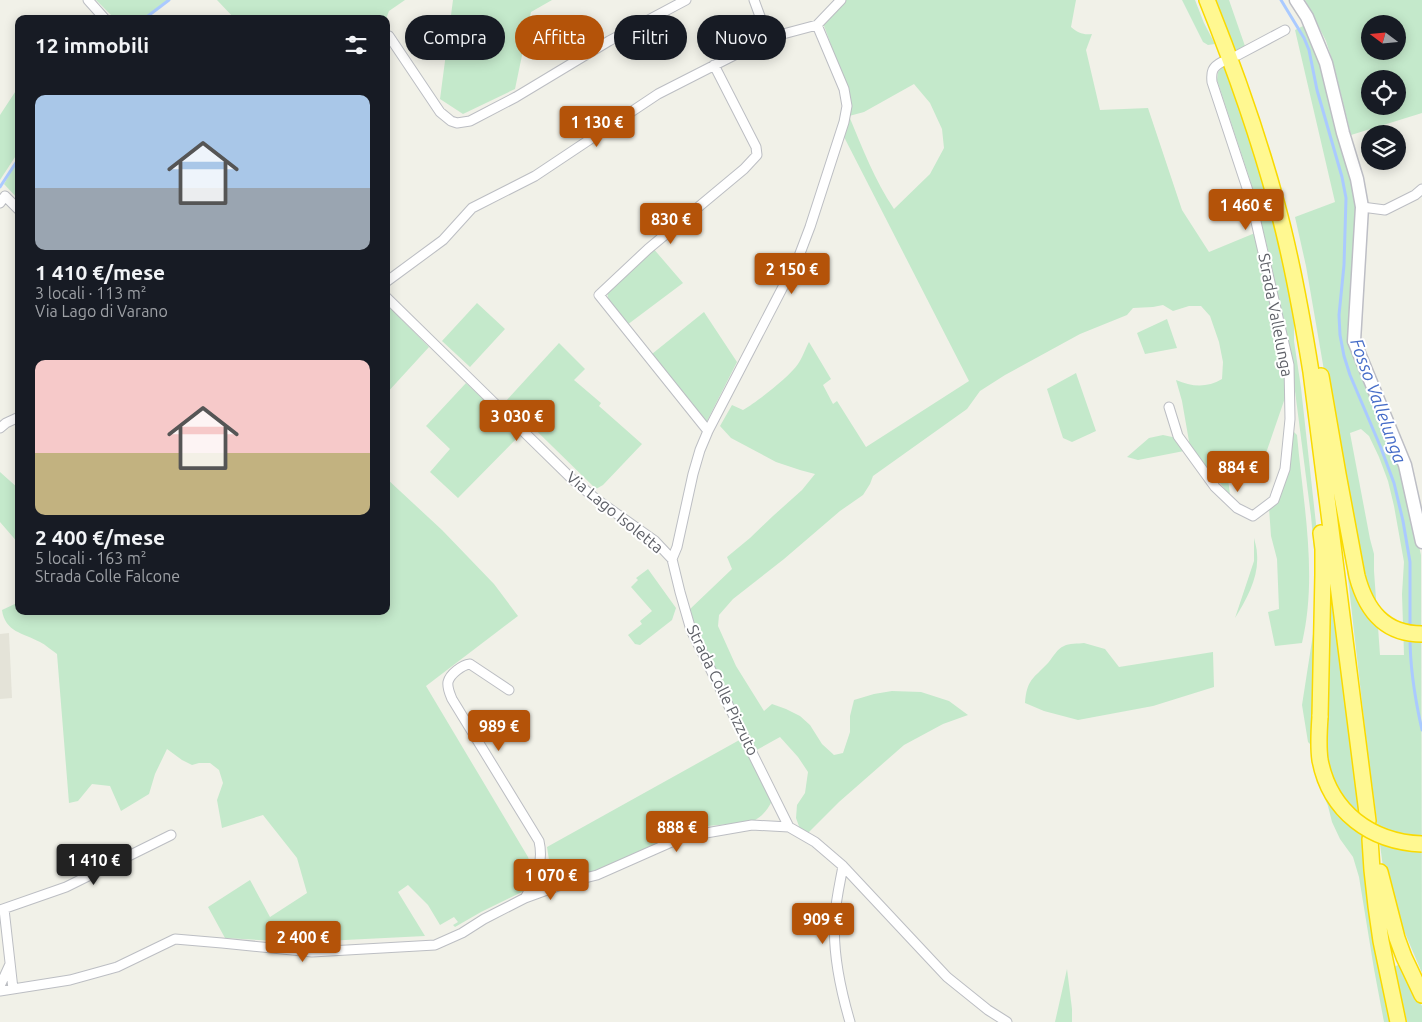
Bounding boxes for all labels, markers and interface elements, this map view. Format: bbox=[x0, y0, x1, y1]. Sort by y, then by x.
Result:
chip: Compra bbox=[405, 15, 505, 60]
chip: Affitta bbox=[515, 15, 604, 60]
chip: Filtri bbox=[614, 15, 687, 60]
chip: Nuovo bbox=[697, 15, 786, 60]
north arrow bbox=[1361, 15, 1406, 60]
map controls bbox=[1361, 15, 1406, 170]
icon: filters bbox=[342, 31, 370, 59]
text: 12 immobili bbox=[35, 33, 149, 57]
button: locate bbox=[1361, 70, 1406, 115]
pin: 1 130 € bbox=[551, 106, 643, 148]
text: 1 130 € bbox=[571, 113, 623, 131]
button: layers bbox=[1361, 125, 1406, 170]
icon: home bbox=[158, 128, 248, 218]
pin: 1 460 € bbox=[1200, 188, 1292, 231]
text: 1 460 € bbox=[1220, 196, 1272, 214]
pin: 830 € bbox=[636, 202, 706, 245]
text: 830 € bbox=[651, 210, 691, 228]
pin: 2 150 € bbox=[746, 252, 838, 295]
street label: Strada Vallelunga bbox=[1255, 252, 1297, 378]
text: 1 410 €/mese bbox=[35, 260, 165, 284]
text: 2 150 € bbox=[766, 260, 818, 278]
text: 3 locali · 113 m² bbox=[35, 284, 147, 302]
text: Via Lago di Varano bbox=[35, 302, 168, 320]
water label: Fosso Vallelunga bbox=[1347, 336, 1411, 466]
icon: home bbox=[158, 393, 248, 483]
pin: 3 030 € bbox=[471, 400, 563, 442]
text: 3 030 € bbox=[491, 407, 543, 425]
pin: 884 € bbox=[1203, 450, 1273, 493]
text: 884 € bbox=[1218, 458, 1258, 476]
street label: Via Lago Isoletta bbox=[563, 467, 667, 557]
text: 2 400 €/mese bbox=[35, 525, 165, 549]
text: 5 locali · 163 m² bbox=[35, 549, 147, 567]
text: Strada Colle Falcone bbox=[35, 567, 180, 585]
street label: Strada Colle Pizzuto bbox=[684, 622, 762, 758]
pin: 989 € bbox=[464, 710, 534, 752]
text: 989 € bbox=[479, 717, 519, 735]
pin: 888 € bbox=[642, 810, 712, 853]
text: 888 € bbox=[657, 818, 697, 836]
pin: 1 410 € bbox=[48, 844, 140, 886]
text: 1 410 € bbox=[68, 851, 120, 869]
pin: 1 070 € bbox=[505, 858, 597, 901]
text: 1 070 € bbox=[525, 866, 577, 884]
pin: 909 € bbox=[788, 902, 858, 945]
text: 909 € bbox=[803, 910, 843, 928]
pin: 2 400 € bbox=[257, 920, 349, 963]
text: 2 400 € bbox=[277, 928, 329, 946]

